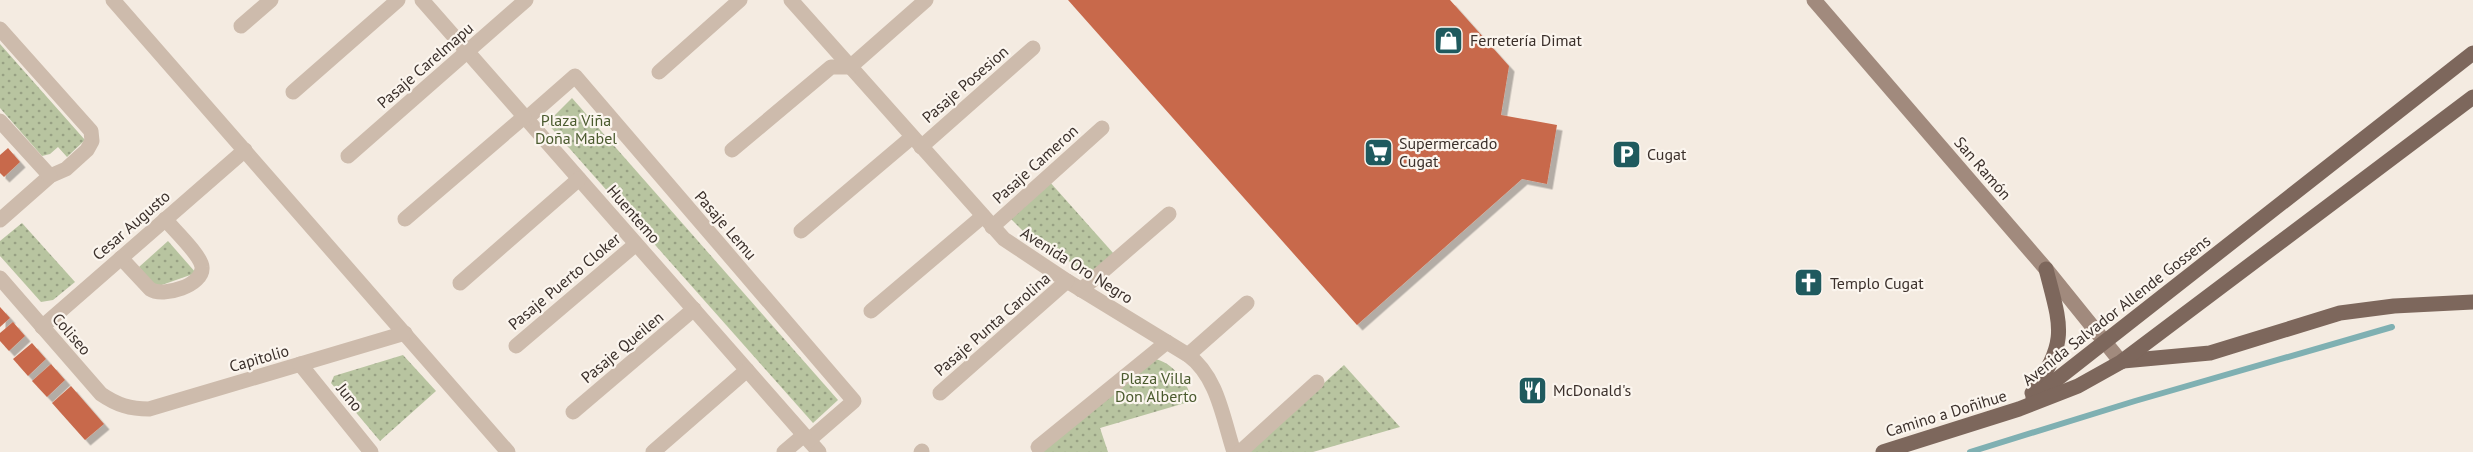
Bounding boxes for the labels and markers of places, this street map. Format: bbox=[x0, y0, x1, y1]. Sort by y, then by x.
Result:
shop icon: Ferretería Dimat bbox=[1433, 24, 1465, 56]
place label: Ferretería Dimat bbox=[1470, 30, 1582, 50]
place label: Supermercado Cugat bbox=[1399, 133, 1497, 171]
supermarket icon: Supermercado Cugat bbox=[1362, 136, 1394, 168]
parking icon: Cugat bbox=[1610, 138, 1642, 170]
place label: Cugat bbox=[1647, 144, 1687, 164]
church icon: Templo Cugat bbox=[1793, 267, 1825, 299]
place label: Templo Cugat bbox=[1830, 273, 1924, 293]
restaurant icon: McDonald's bbox=[1516, 374, 1548, 406]
place label: McDonald's bbox=[1553, 380, 1631, 400]

